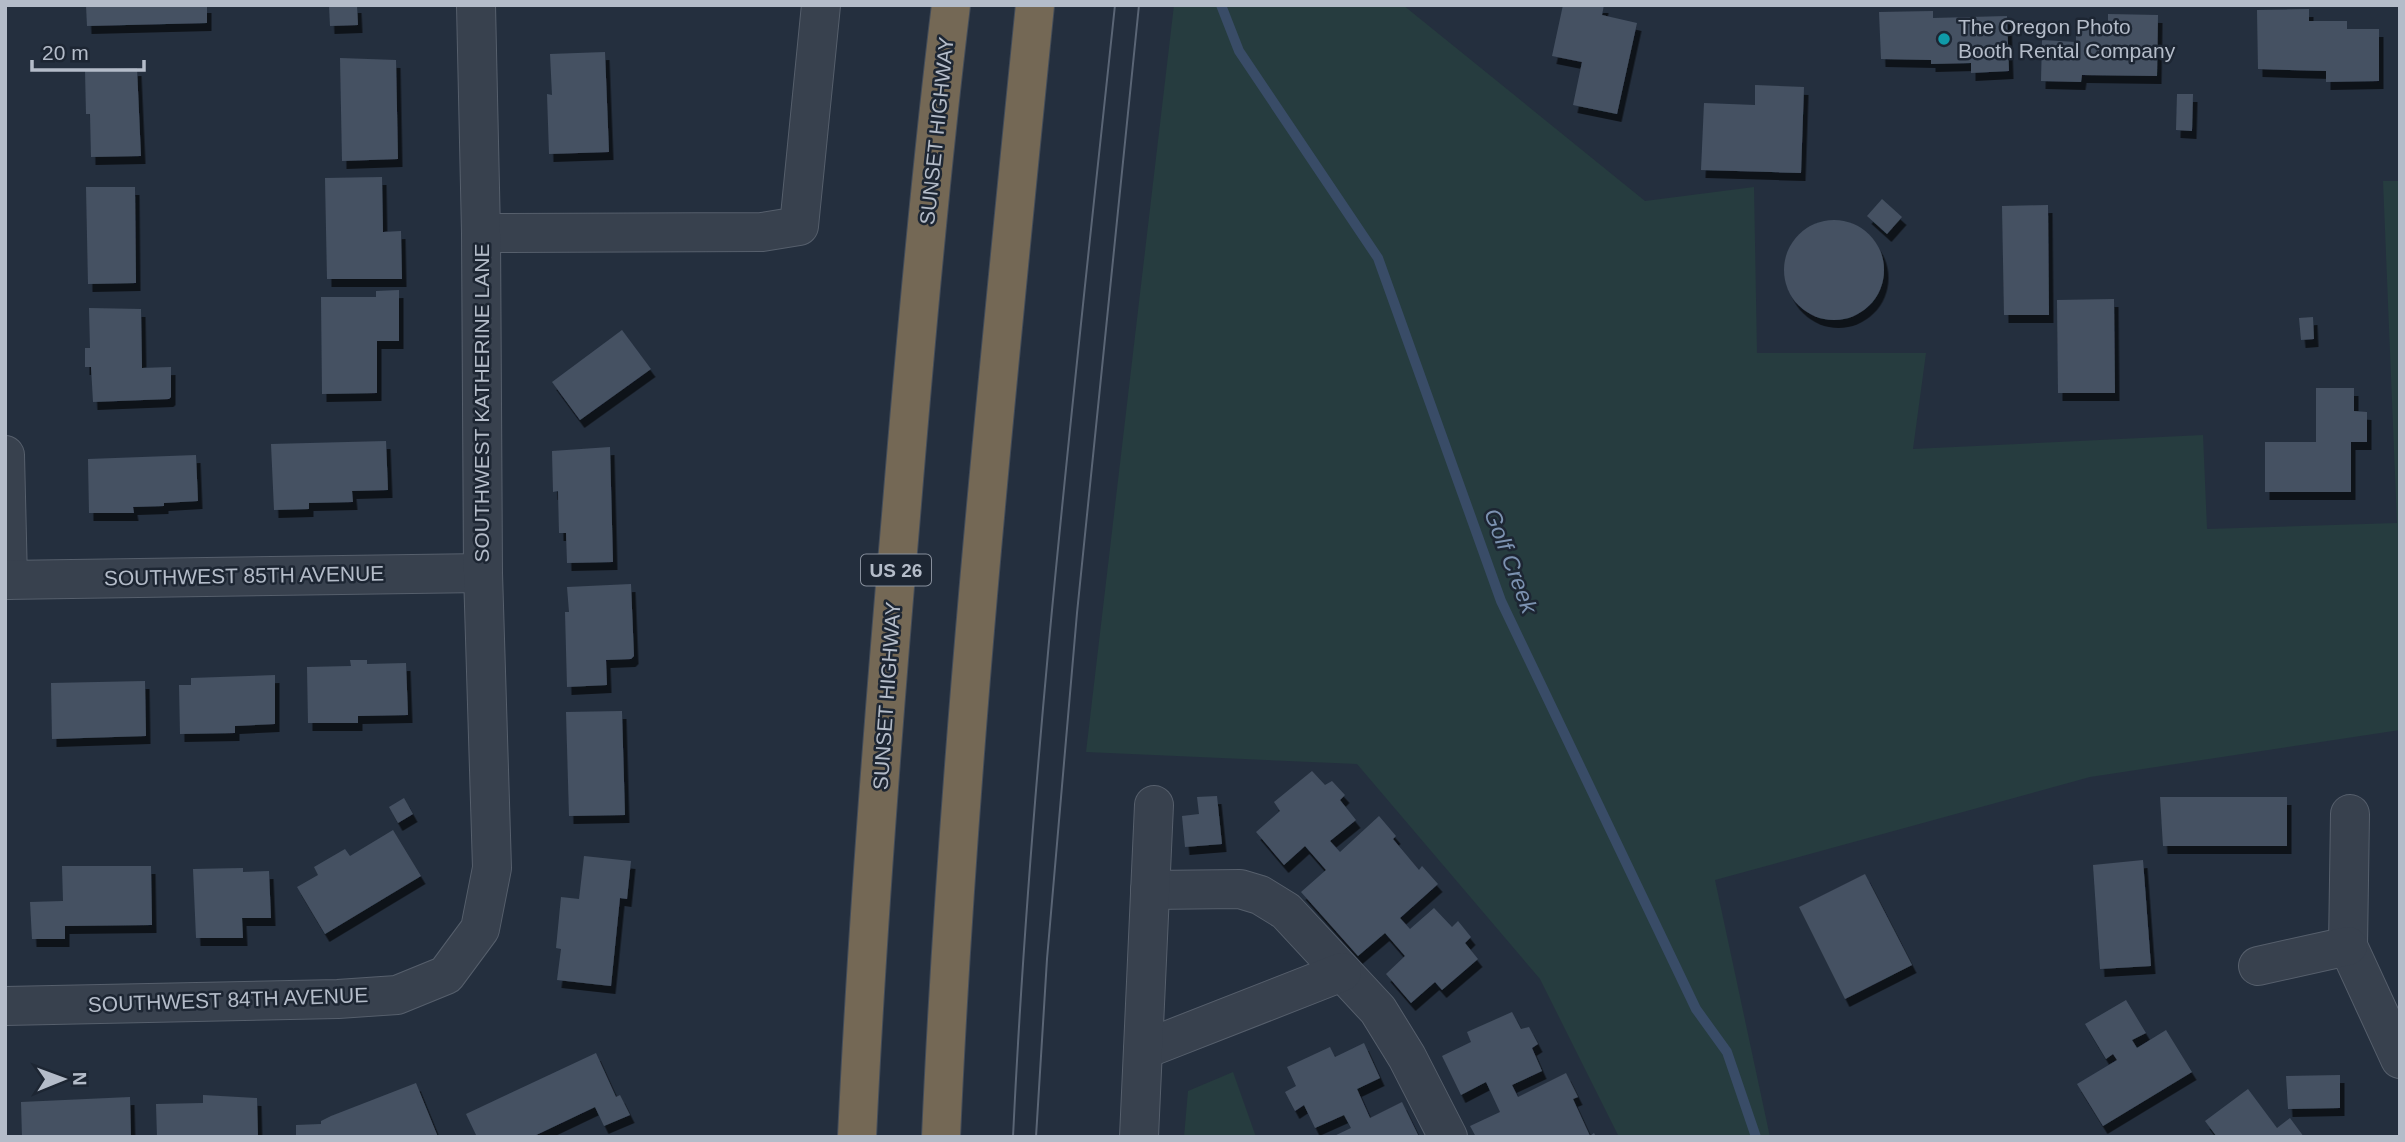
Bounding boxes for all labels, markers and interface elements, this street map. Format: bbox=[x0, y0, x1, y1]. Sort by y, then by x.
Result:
place label: The Oregon Photo Booth Rental Company bbox=[1958, 15, 2176, 62]
scale bar bbox=[32, 28, 144, 72]
marker: The Oregon Photo Booth Rental Company bbox=[1936, 31, 1952, 47]
street label: SUNSET HIGHWAY bbox=[915, 36, 958, 226]
text: 20 m bbox=[42, 41, 89, 64]
street label: SOUTHWEST KATHERINE LANE bbox=[470, 244, 493, 562]
water label: Golf Creek bbox=[1479, 505, 1543, 618]
road number: US 26 bbox=[861, 554, 931, 586]
street label: SOUTHWEST 85TH AVENUE bbox=[104, 562, 384, 589]
street label: SUNSET HIGHWAY bbox=[868, 601, 905, 791]
street label: SOUTHWEST 84TH AVENUE bbox=[87, 983, 369, 1016]
north arrow bbox=[28, 1044, 98, 1114]
text: N bbox=[69, 1072, 90, 1086]

